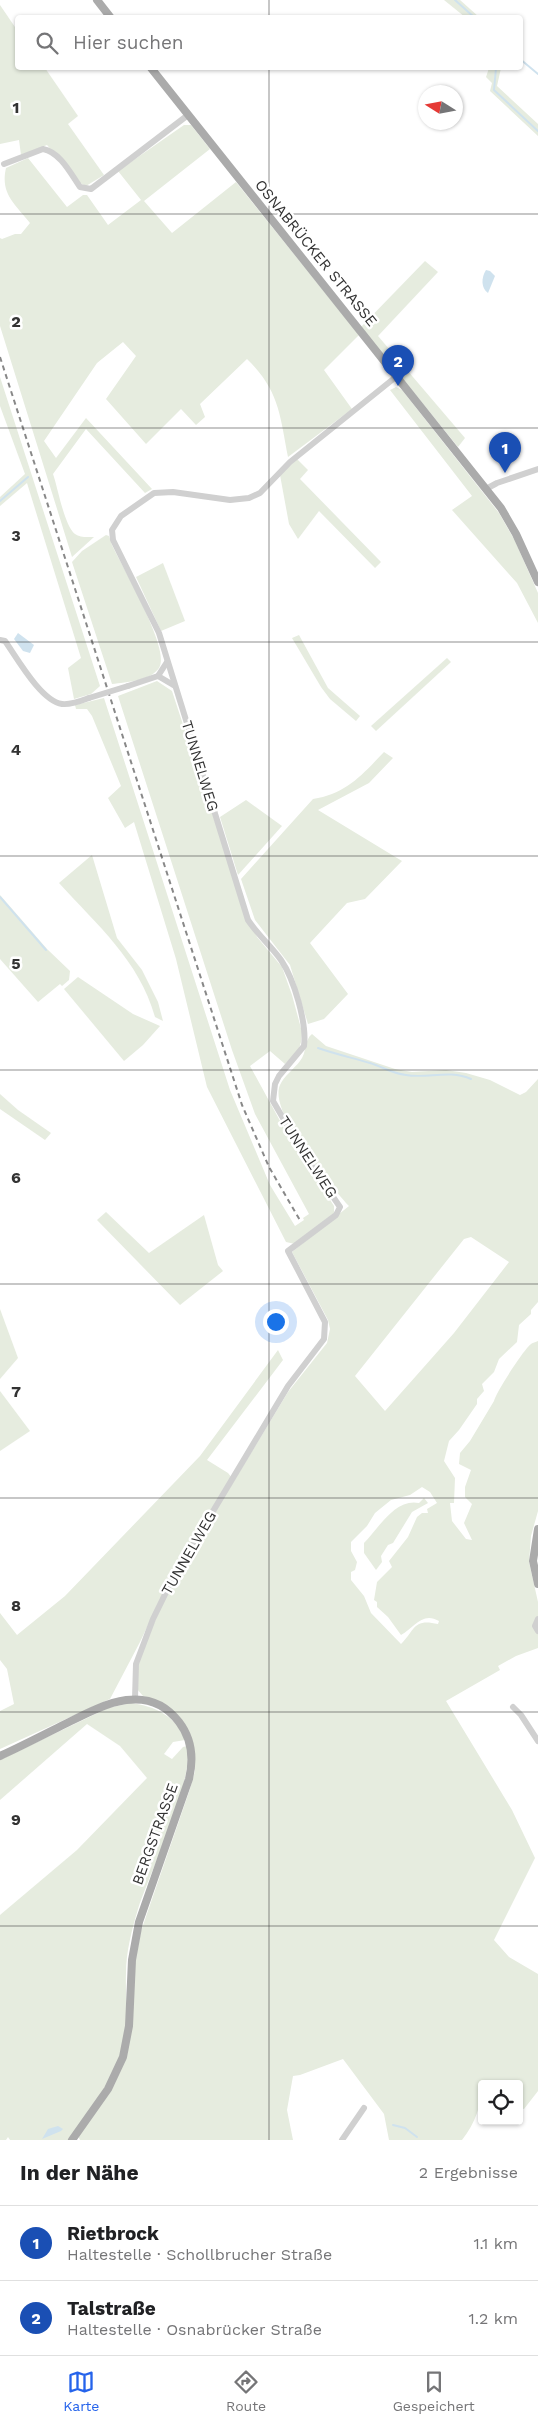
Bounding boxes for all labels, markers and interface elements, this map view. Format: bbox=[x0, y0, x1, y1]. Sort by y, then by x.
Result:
search box bbox=[15, 15, 523, 70]
icon: search bbox=[33, 29, 61, 57]
text: Hier suchen bbox=[73, 31, 184, 54]
north arrow bbox=[418, 85, 463, 130]
text: 1 bbox=[13, 98, 19, 117]
street label: OSNABRÜCKER STRASSE bbox=[251, 176, 381, 330]
text: 2 bbox=[11, 312, 21, 331]
pin: 2 bbox=[382, 345, 414, 386]
pin: 1 bbox=[489, 432, 521, 473]
text: 3 bbox=[11, 526, 21, 545]
street label: TUNNELWEG bbox=[178, 718, 222, 814]
text: 4 bbox=[11, 740, 21, 759]
text: 5 bbox=[11, 954, 21, 973]
street label: TUNNELWEG bbox=[275, 1113, 341, 1201]
text: 6 bbox=[11, 1168, 21, 1187]
your location bbox=[263, 1309, 289, 1335]
text: 7 bbox=[11, 1382, 21, 1401]
street label: TUNNELWEG bbox=[158, 1508, 220, 1598]
text: 8 bbox=[11, 1596, 21, 1615]
street label: BERGSTRASSE bbox=[128, 1781, 182, 1887]
text: 9 bbox=[11, 1810, 21, 1829]
map controls bbox=[478, 2080, 523, 2125]
button: locate bbox=[478, 2080, 523, 2125]
text: In der Nähe bbox=[20, 2160, 139, 2185]
text: 2 Ergebnisse bbox=[419, 2163, 518, 2182]
text: Rietbrock bbox=[67, 2222, 159, 2245]
text: 1 bbox=[33, 2234, 39, 2253]
text: 1.1 km bbox=[473, 2234, 518, 2253]
text: Haltestelle · Schollbrucher Straße bbox=[67, 2245, 332, 2264]
text: Talstraße bbox=[67, 2297, 156, 2320]
text: 2 bbox=[31, 2309, 41, 2328]
text: 1.2 km bbox=[468, 2309, 518, 2328]
text: Haltestelle · Osnabrücker Straße bbox=[67, 2320, 322, 2339]
tab: Karte bbox=[63, 2368, 99, 2414]
tab: Route bbox=[226, 2368, 266, 2414]
tab: Gespeichert bbox=[393, 2368, 475, 2414]

